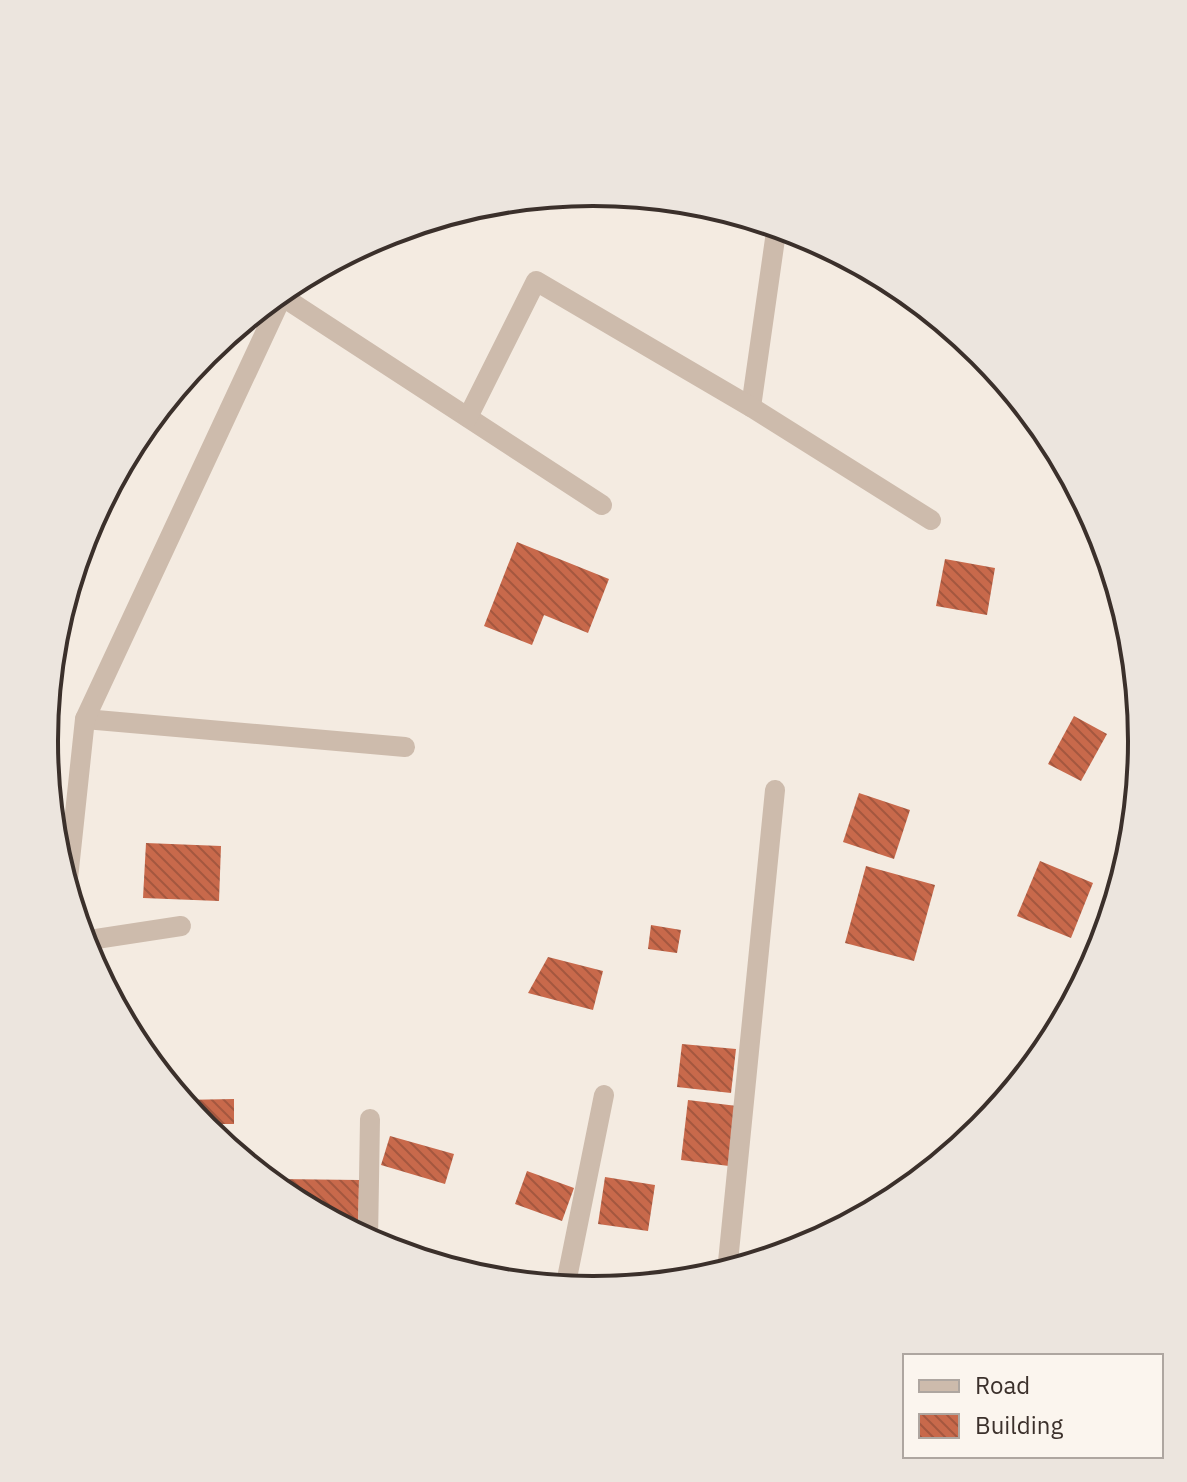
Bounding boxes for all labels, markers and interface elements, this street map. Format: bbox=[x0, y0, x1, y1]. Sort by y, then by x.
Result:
legend bbox=[903, 1354, 1163, 1458]
text: Road bbox=[975, 1369, 1030, 1401]
text: Building bbox=[975, 1409, 1063, 1441]

